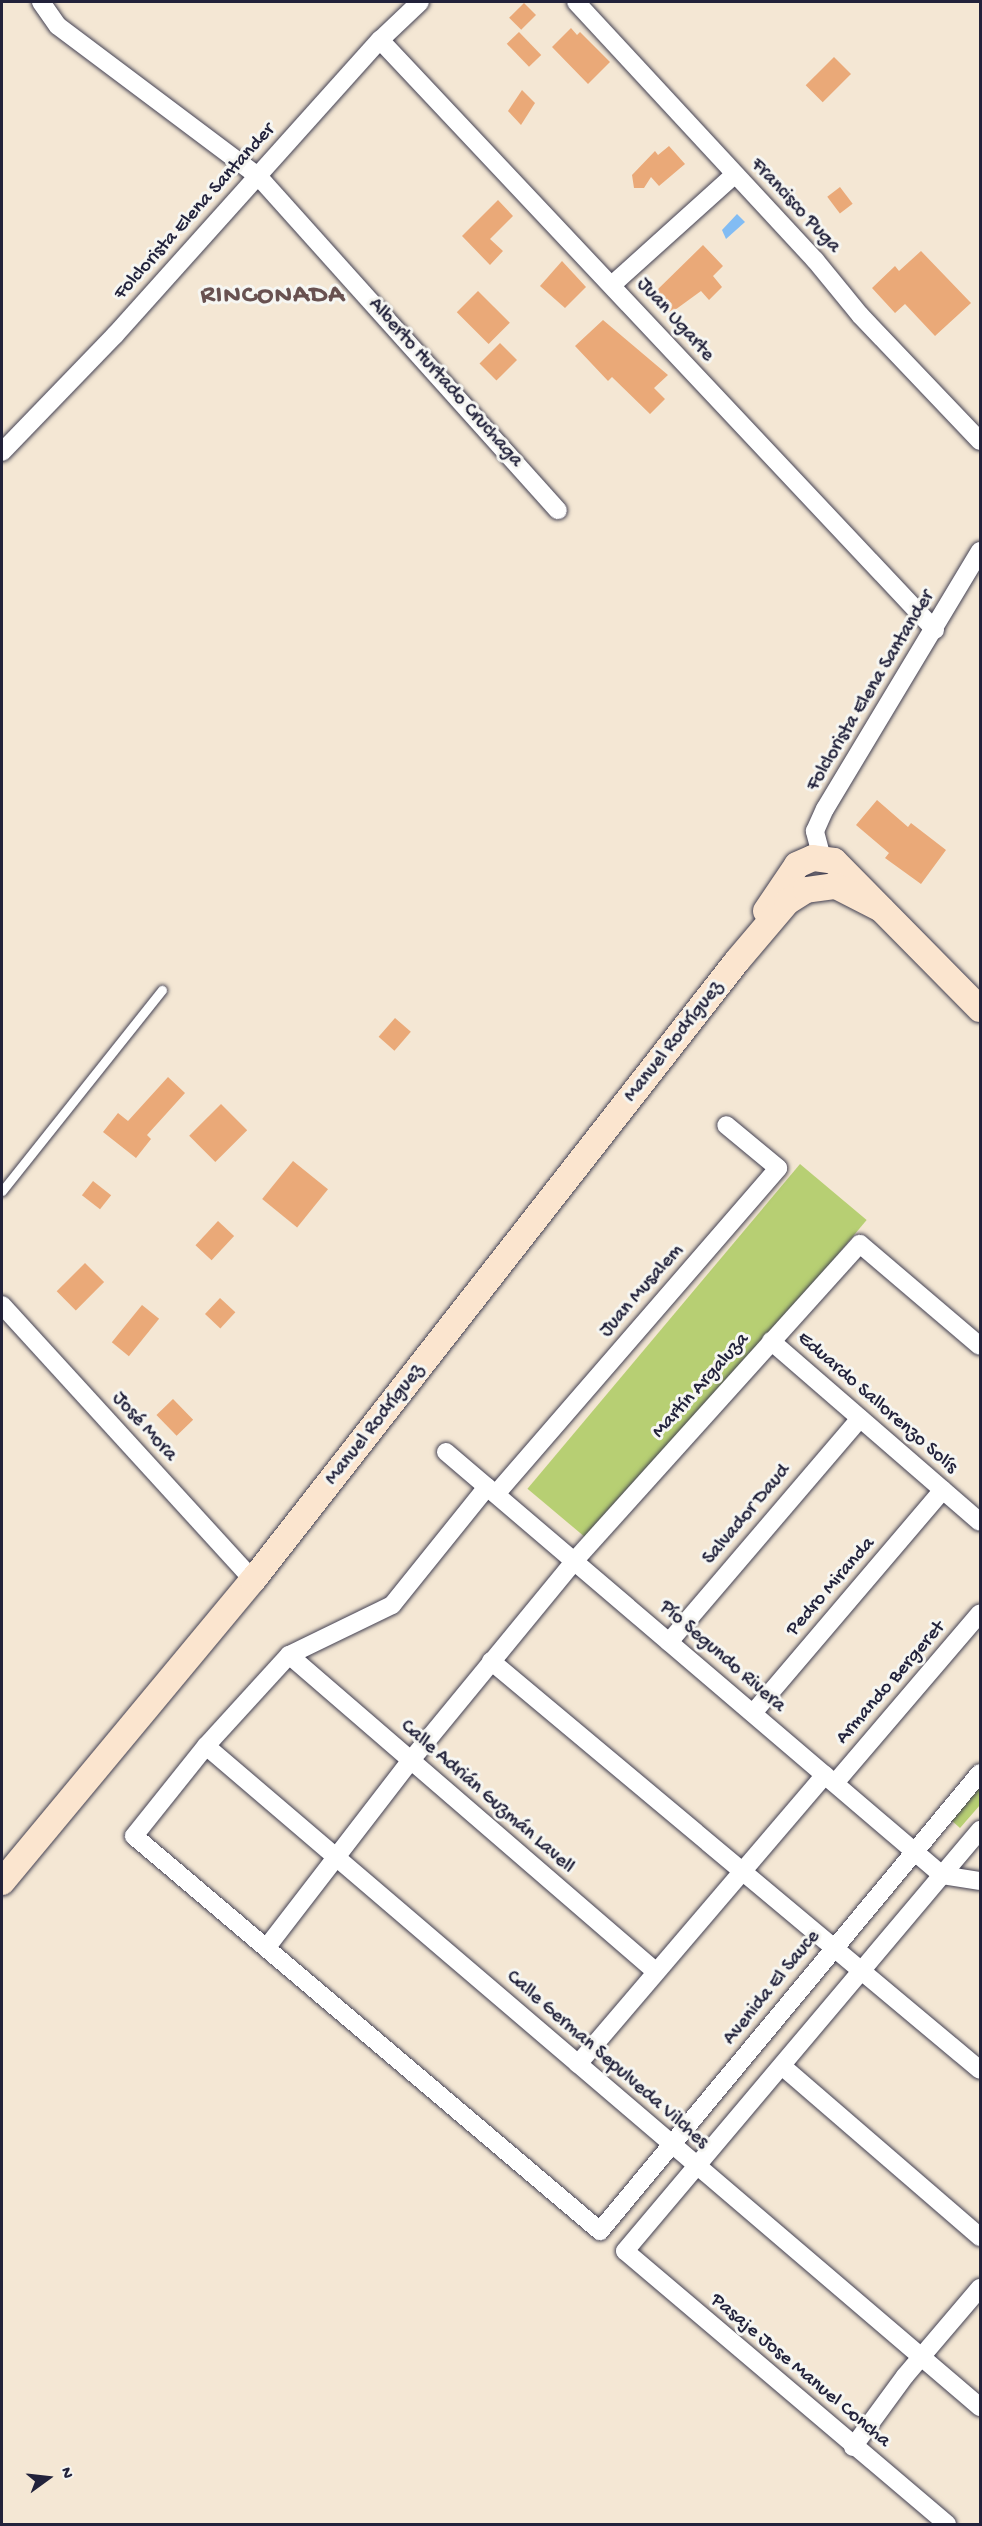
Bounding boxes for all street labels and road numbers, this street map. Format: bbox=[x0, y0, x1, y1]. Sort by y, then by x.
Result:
street label: Folclorista Elena Santander bbox=[109, 119, 281, 305]
street label: Francisco Puga bbox=[745, 153, 845, 259]
street label: Juan Ugarte bbox=[631, 273, 719, 367]
street label: Alberto Hurtado Cruchaga bbox=[363, 293, 527, 473]
street label: Folclorista Elena Santander bbox=[802, 586, 940, 796]
street label: Manuel Rodríguez bbox=[619, 977, 729, 1107]
street label: Juan Musalem bbox=[595, 1239, 689, 1343]
street label: Eduardo Sallorenzo Solís bbox=[792, 1327, 962, 1479]
street label: Martín Argaluza bbox=[647, 1328, 755, 1444]
street label: Manuel Rodríguez bbox=[320, 1360, 430, 1490]
street label: José Mora bbox=[106, 1387, 182, 1467]
street label: Salvador Daud bbox=[698, 1460, 796, 1570]
street label: Pedro Miranda bbox=[781, 1532, 881, 1642]
street label: Pío Segundo Rivera bbox=[654, 1596, 790, 1718]
street label: Armando Bergeret bbox=[831, 1616, 951, 1750]
street label: Calle Adrián Guzmán Lavell bbox=[395, 1715, 579, 1879]
street label: Avenida El Sauce bbox=[718, 1926, 826, 2050]
street label: Calle German Sepulveda Vilches bbox=[501, 1966, 713, 2154]
street label: Pasaje Jose Manuel Concha bbox=[705, 2289, 895, 2453]

